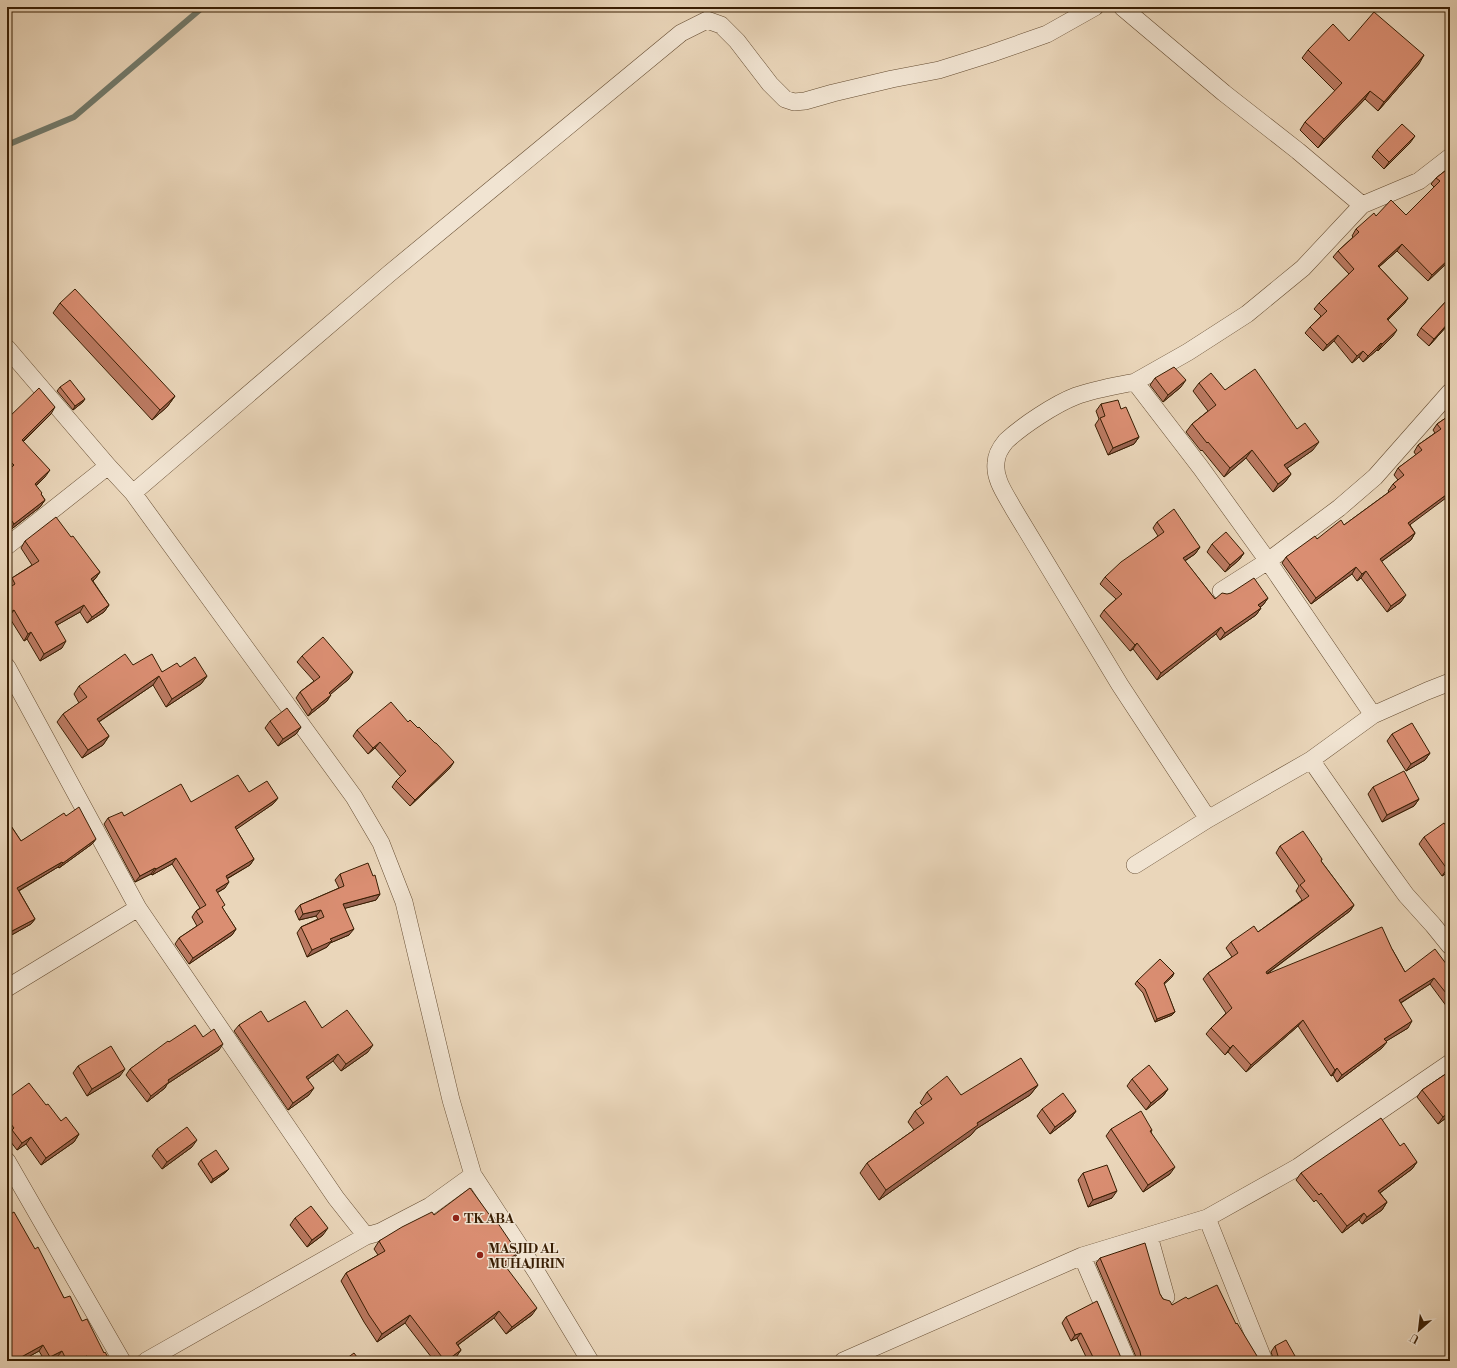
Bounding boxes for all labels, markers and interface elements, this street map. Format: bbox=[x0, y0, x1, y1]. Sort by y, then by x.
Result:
place label: TK ABA bbox=[464, 1211, 515, 1227]
marker: TK ABA bbox=[451, 1213, 461, 1223]
place label: MASJID AL MUHAJIRIN bbox=[488, 1241, 566, 1272]
marker: MASJID AL MUHAJIRIN bbox=[475, 1250, 485, 1260]
north arrow bbox=[1399, 1310, 1439, 1350]
text: U bbox=[1407, 1330, 1422, 1346]

